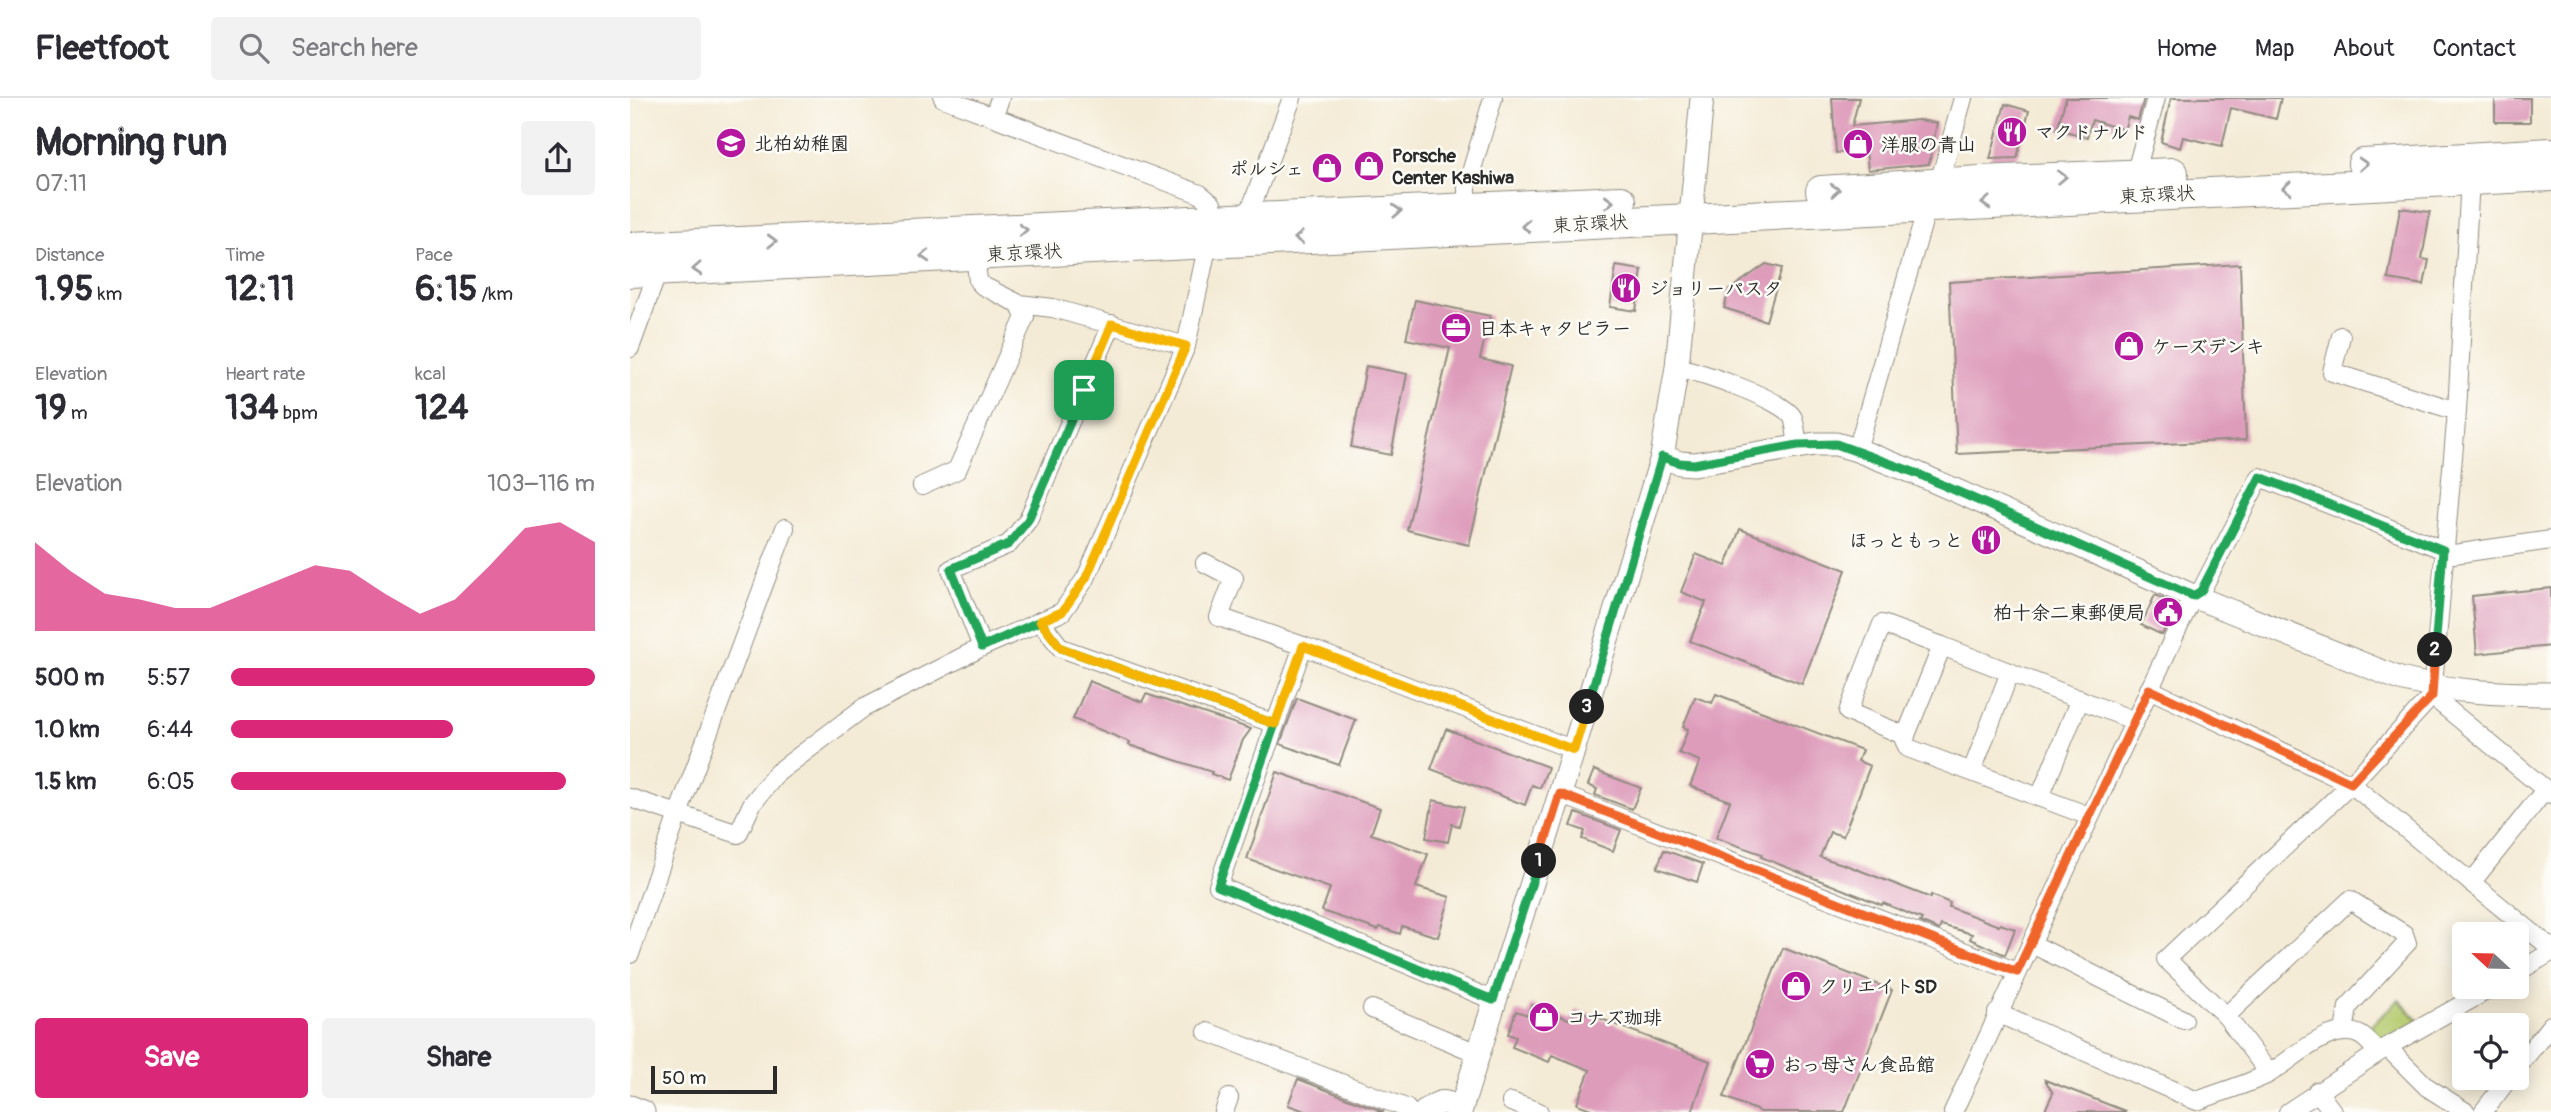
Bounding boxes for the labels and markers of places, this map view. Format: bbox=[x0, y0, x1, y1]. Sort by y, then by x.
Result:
restaurant icon: マクドナルド bbox=[1995, 115, 2029, 149]
place label: マクドナルド bbox=[2035, 121, 2148, 145]
school or university icon: 北柏幼稚園 bbox=[714, 126, 748, 160]
shop icon: 洋服の青山 bbox=[1841, 127, 1875, 161]
place label: 北柏幼稚園 bbox=[754, 132, 849, 156]
place label: 洋服の青山 bbox=[1881, 133, 1976, 157]
place label: Porsche Center Kashiwa bbox=[1392, 144, 1514, 190]
shop icon: Porsche Center Kashiwa bbox=[1352, 149, 1386, 183]
shop icon: ポルシェ bbox=[1310, 151, 1344, 185]
place label: ポルシェ bbox=[1230, 157, 1304, 181]
restaurant icon: ジョリーパスタ bbox=[1609, 271, 1643, 305]
place label: ジョリーパスタ bbox=[1649, 277, 1782, 301]
office icon: 日本キャタピラー bbox=[1439, 311, 1473, 345]
place label: 日本キャタピラー bbox=[1479, 317, 1631, 341]
shop icon: ケーズデンキ bbox=[2112, 329, 2146, 363]
place label: ケーズデンキ bbox=[2152, 335, 2264, 359]
pin bbox=[1054, 360, 1114, 420]
restaurant icon: ほっともっと bbox=[1969, 523, 2003, 557]
place label: ほっともっと bbox=[1849, 529, 1963, 553]
public building icon: 柏十余二東郵便局 bbox=[2151, 595, 2185, 629]
place label: 柏十余二東郵便局 bbox=[1993, 601, 2145, 625]
pin: 2 bbox=[2417, 632, 2452, 668]
pin: 3 bbox=[1570, 690, 1604, 724]
pin: 1 bbox=[1522, 844, 1556, 878]
shop icon: クリエイトSD bbox=[1779, 969, 1813, 1003]
place label: クリエイトSD bbox=[1819, 975, 1937, 999]
shop icon: コナズ珈琲 bbox=[1527, 1000, 1561, 1034]
place label: コナズ珈琲 bbox=[1567, 1006, 1662, 1030]
supermarket icon: おっ母さん食品館 bbox=[1743, 1047, 1777, 1081]
place label: おっ母さん食品館 bbox=[1783, 1053, 1935, 1077]

